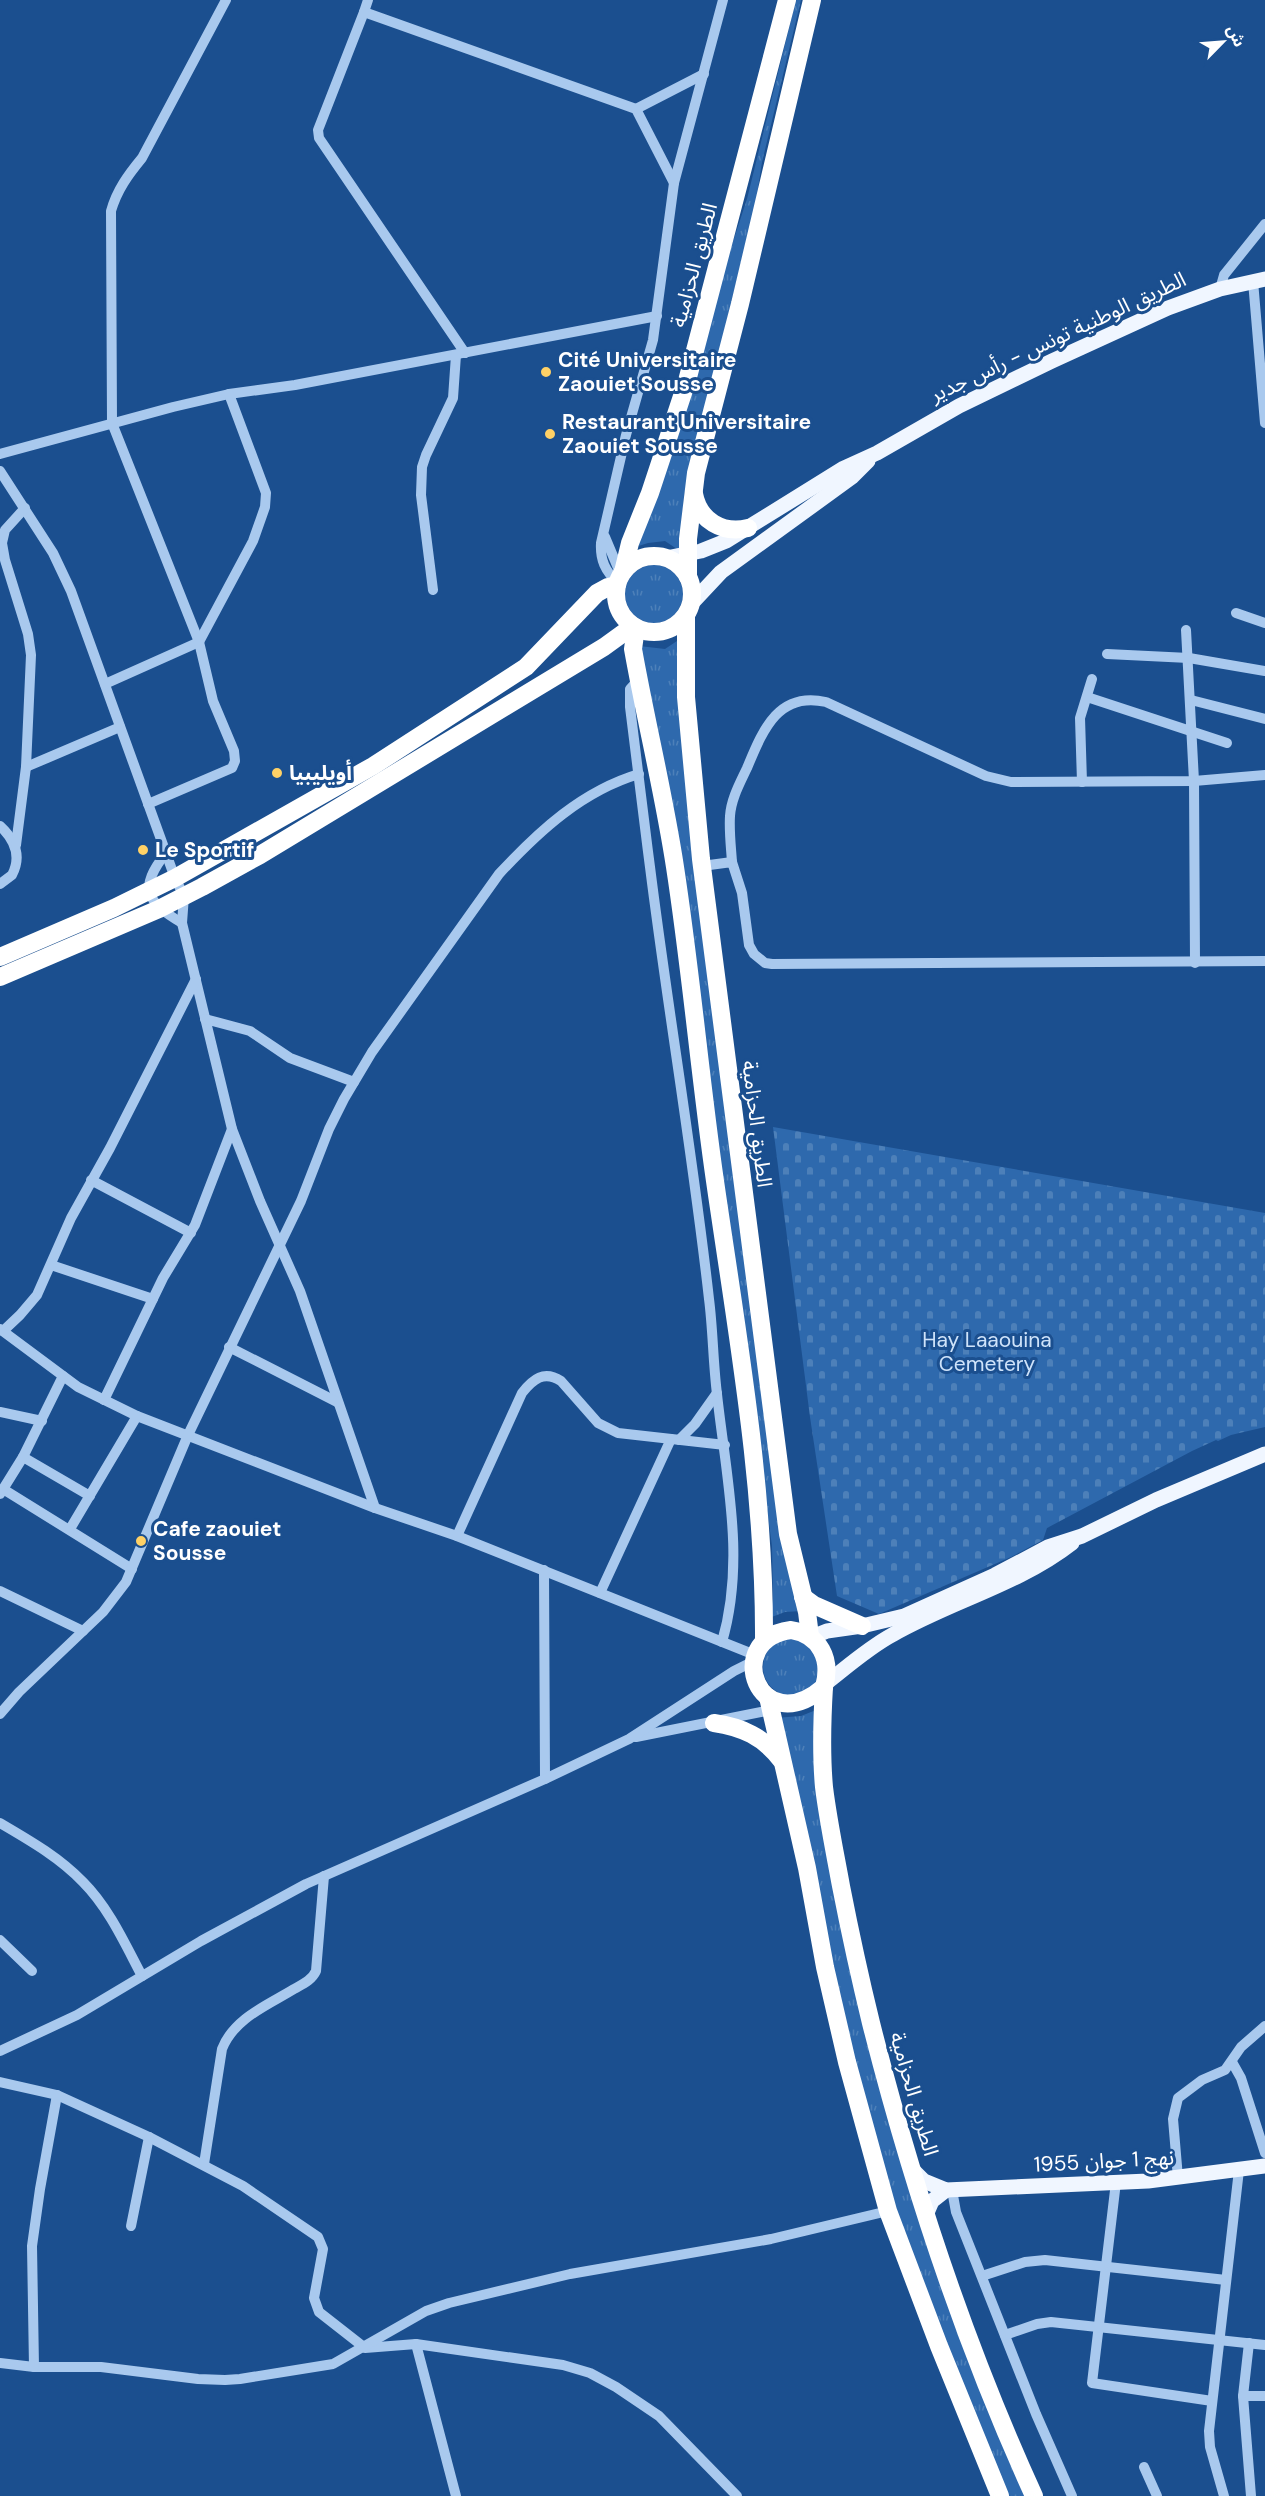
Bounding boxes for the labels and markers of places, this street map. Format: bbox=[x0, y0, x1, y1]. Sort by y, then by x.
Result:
place label: Cité Universitaire Zaouiet Sousse bbox=[558, 346, 737, 398]
marker: Cité Universitaire Zaouiet Sousse bbox=[539, 365, 553, 379]
place label: Restaurant Universitaire Zaouiet Sousse bbox=[562, 408, 811, 460]
marker: Restaurant Universitaire Zaouiet Sousse bbox=[543, 427, 557, 441]
place label: أويليبيا bbox=[289, 759, 352, 787]
marker: أويليبيا bbox=[270, 766, 284, 780]
place label: Le Sportif bbox=[155, 836, 254, 864]
marker: Le Sportif bbox=[136, 843, 150, 857]
place label: Cafe zaouiet Sousse bbox=[153, 1515, 281, 1567]
marker: Cafe zaouiet Sousse bbox=[134, 1534, 148, 1548]

